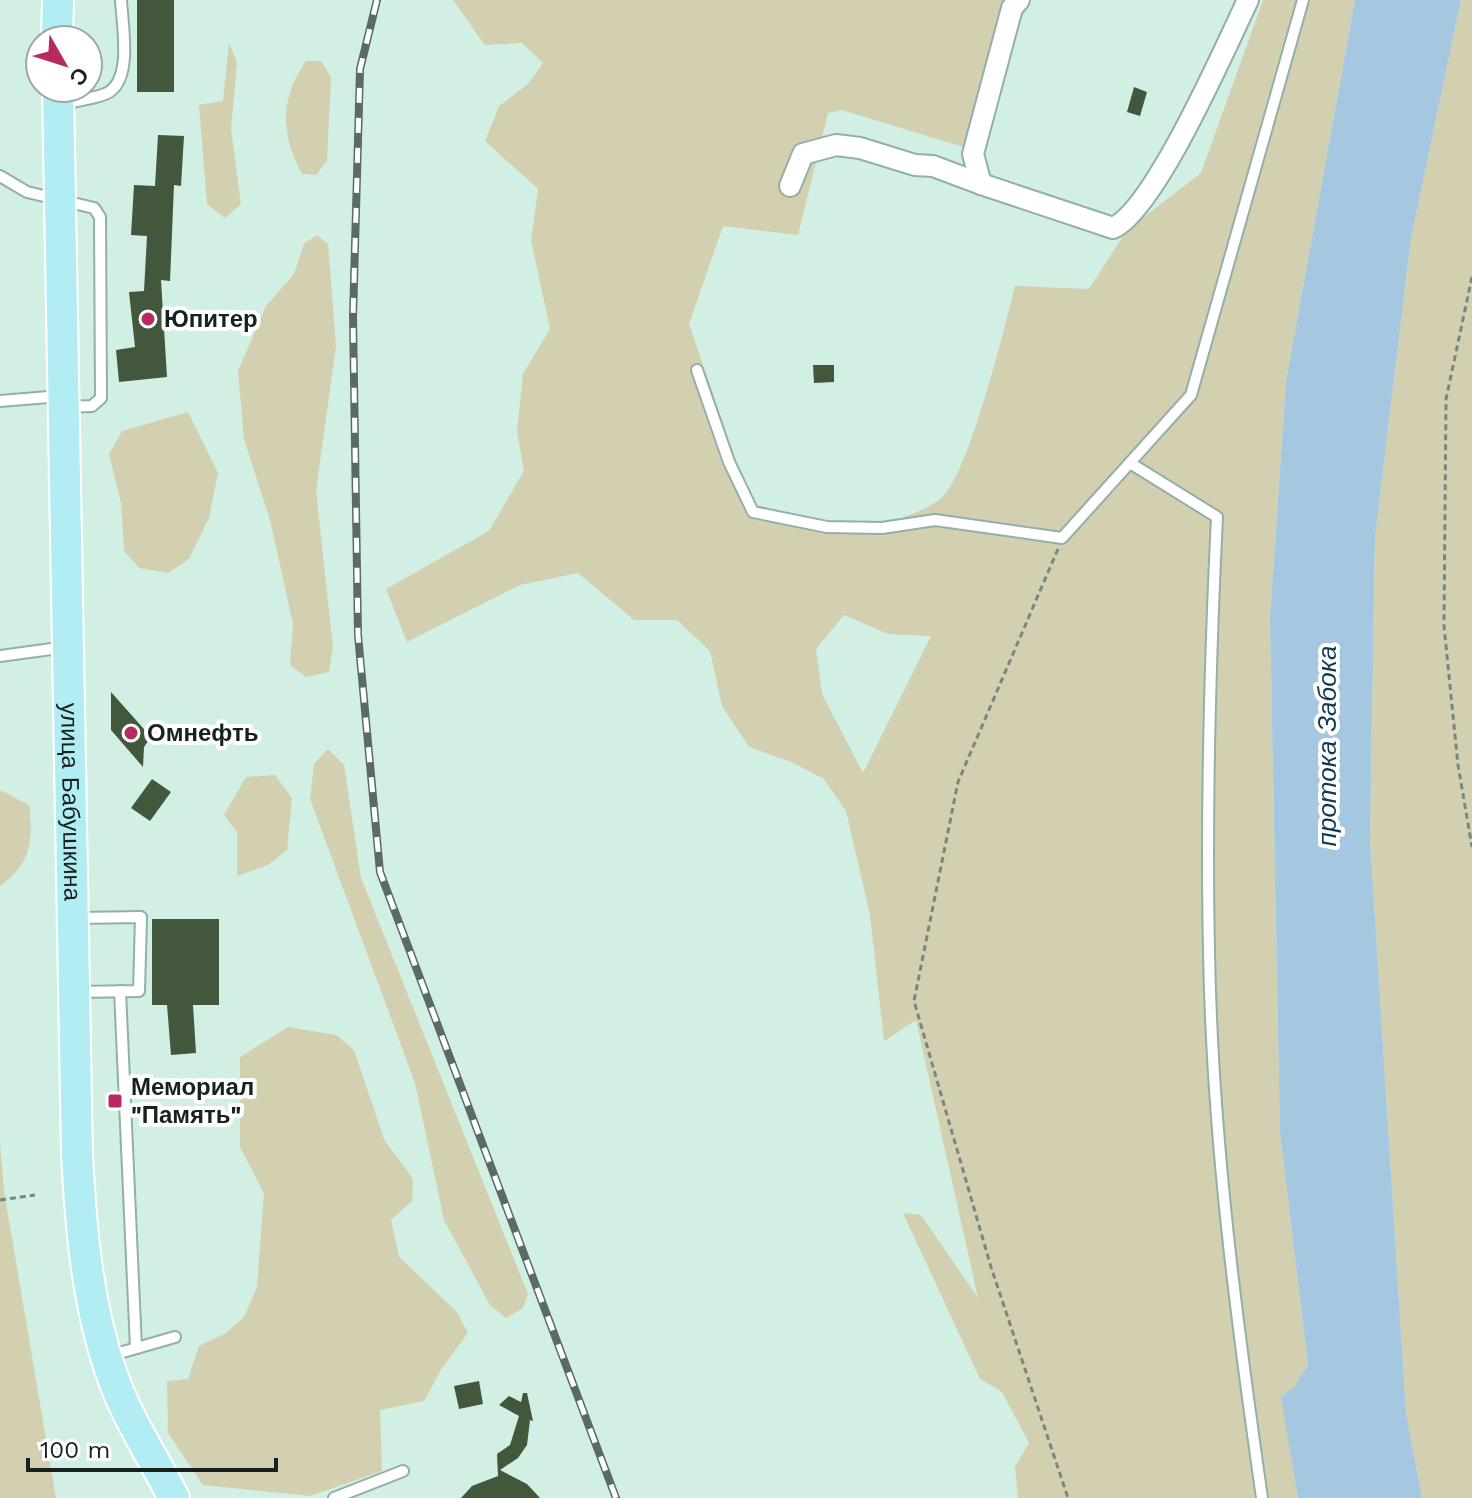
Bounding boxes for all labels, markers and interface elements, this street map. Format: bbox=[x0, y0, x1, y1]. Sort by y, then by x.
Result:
north arrow bbox=[24, 24, 104, 104]
text: С bbox=[64, 62, 94, 90]
place label: Юпитер bbox=[164, 305, 258, 333]
marker: Юпитер bbox=[139, 310, 157, 328]
water label: протока Забока bbox=[1312, 646, 1342, 846]
street label: улица Бабушкина bbox=[55, 702, 86, 902]
place label: Омнефть bbox=[147, 719, 258, 747]
marker: Омнефть bbox=[122, 724, 140, 742]
place label: Мемориал "Память" bbox=[131, 1073, 254, 1129]
marker: Мемориал "Память" bbox=[106, 1092, 124, 1110]
scale bar bbox=[28, 1422, 276, 1472]
text: 100 m bbox=[40, 1436, 110, 1464]

